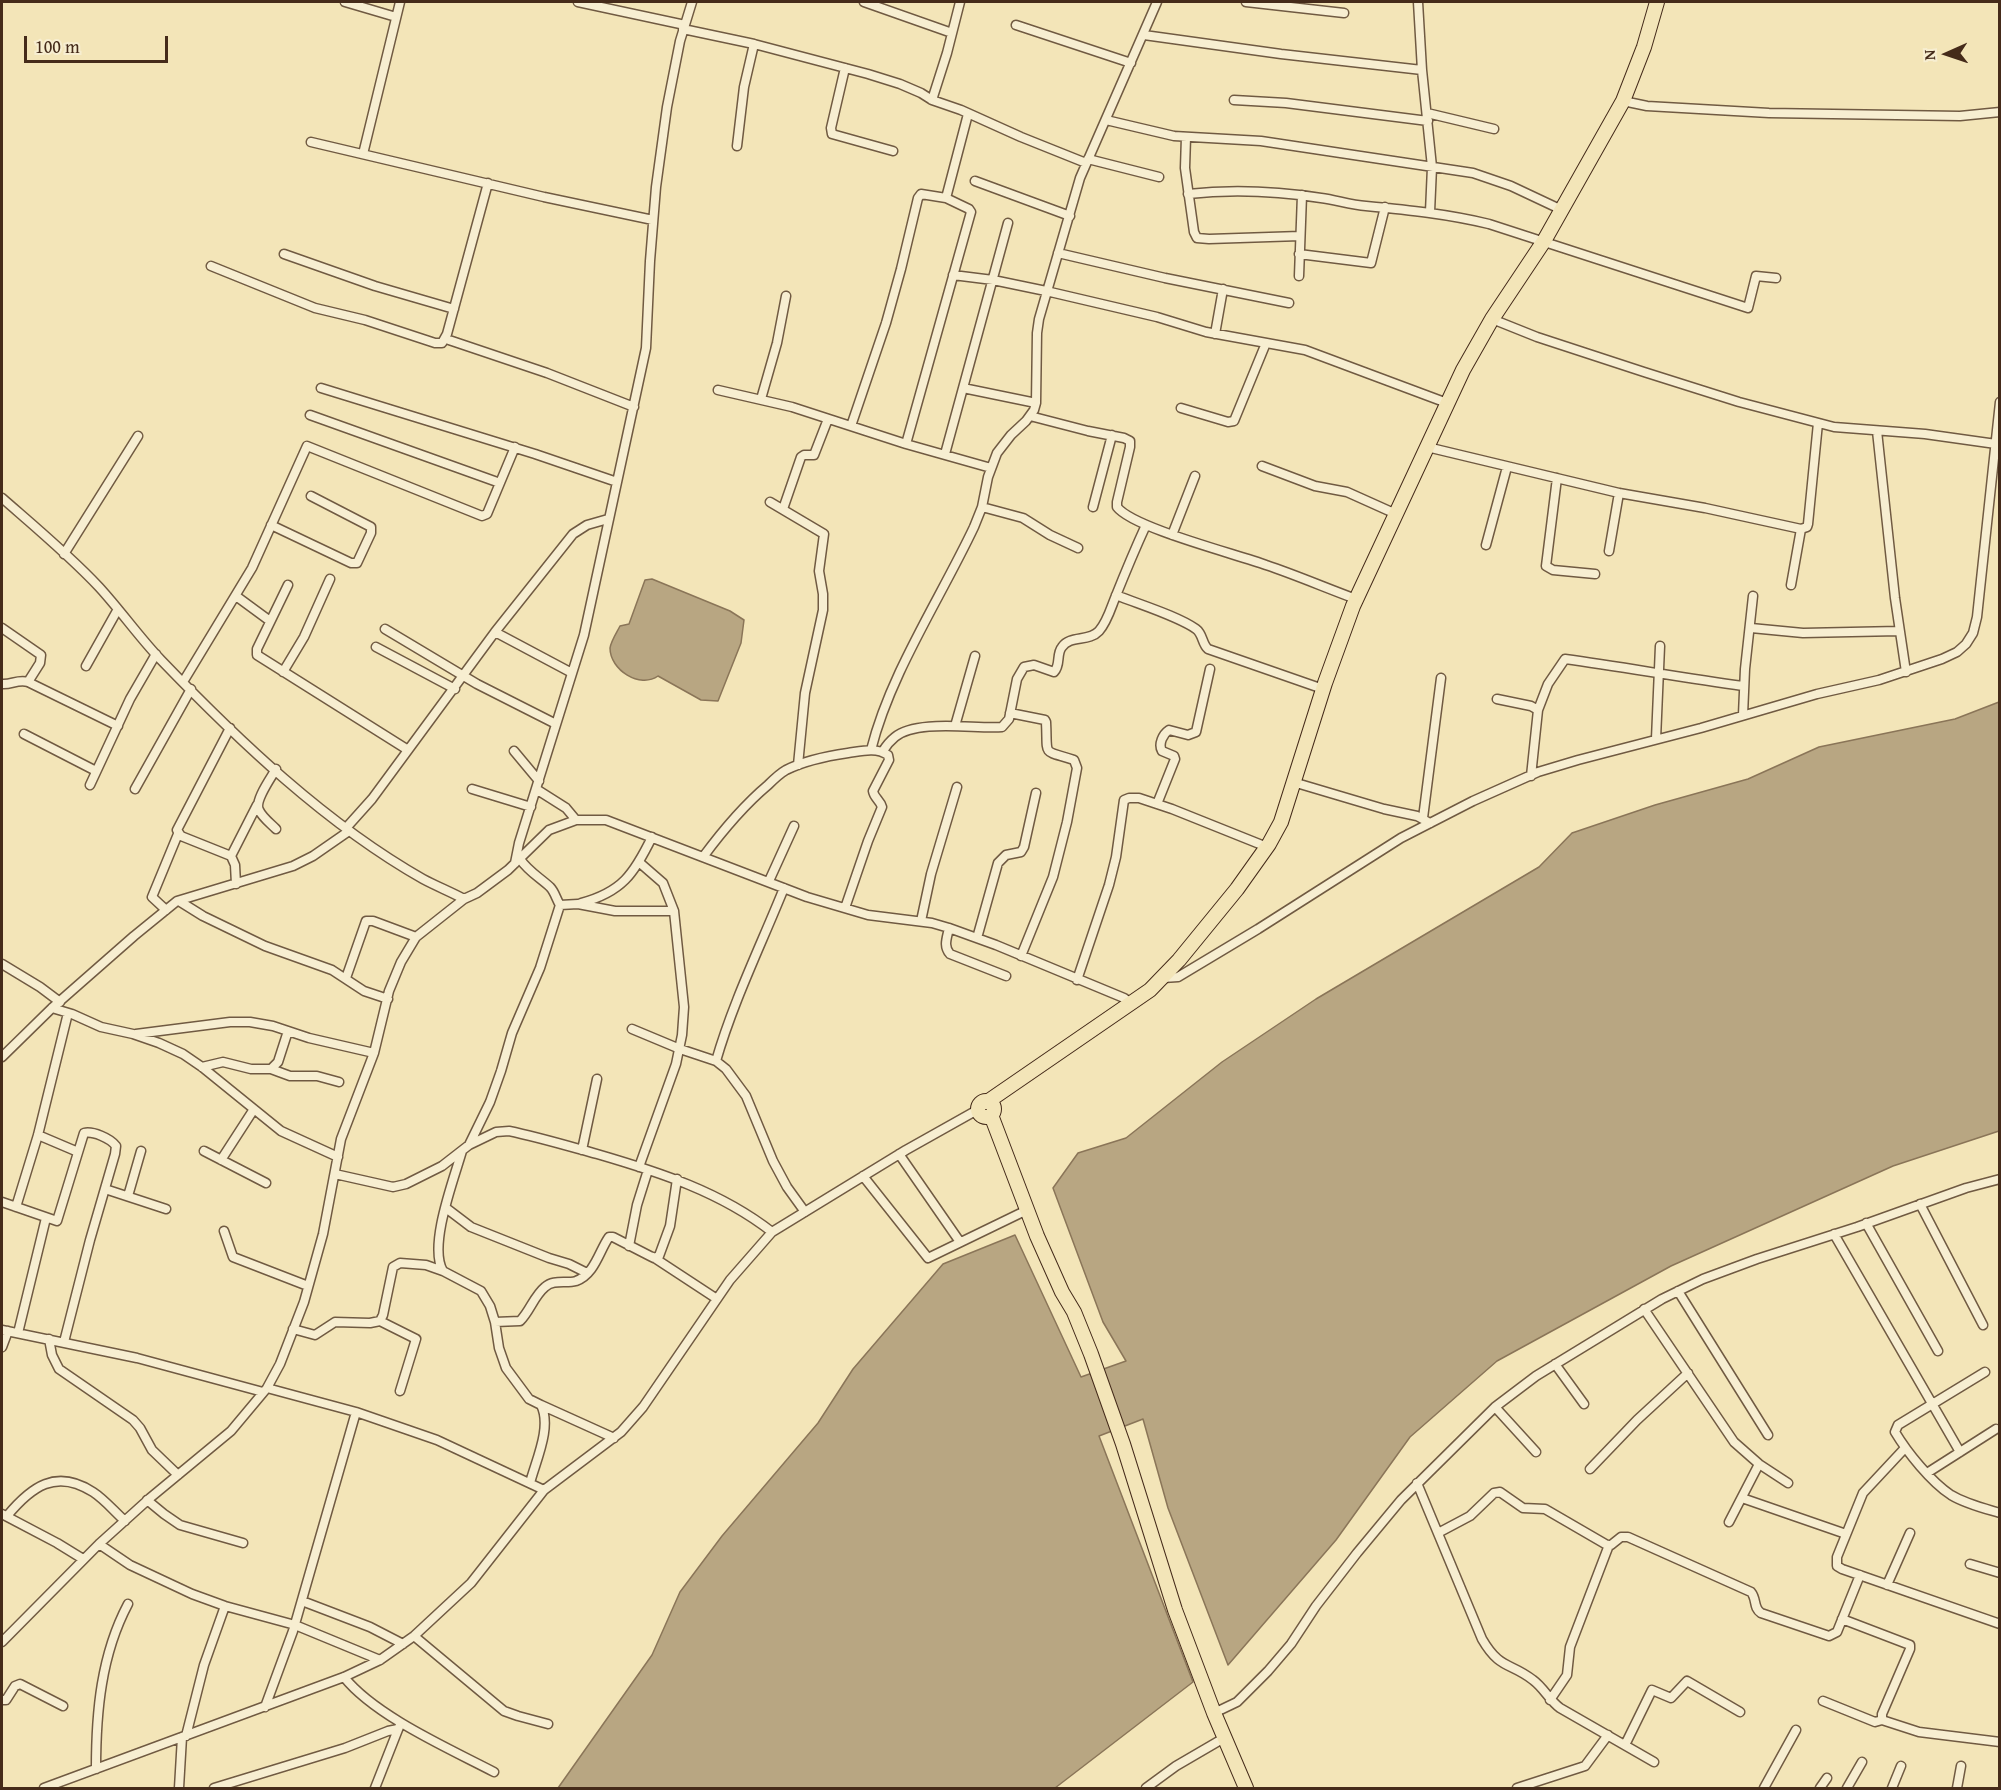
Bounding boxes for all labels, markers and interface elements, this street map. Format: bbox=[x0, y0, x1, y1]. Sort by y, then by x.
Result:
scale bar bbox=[27, 24, 171, 62]
north arrow bbox=[1917, 24, 1977, 84]
text: 100 m bbox=[35, 33, 80, 60]
text: N bbox=[1917, 49, 1941, 61]

